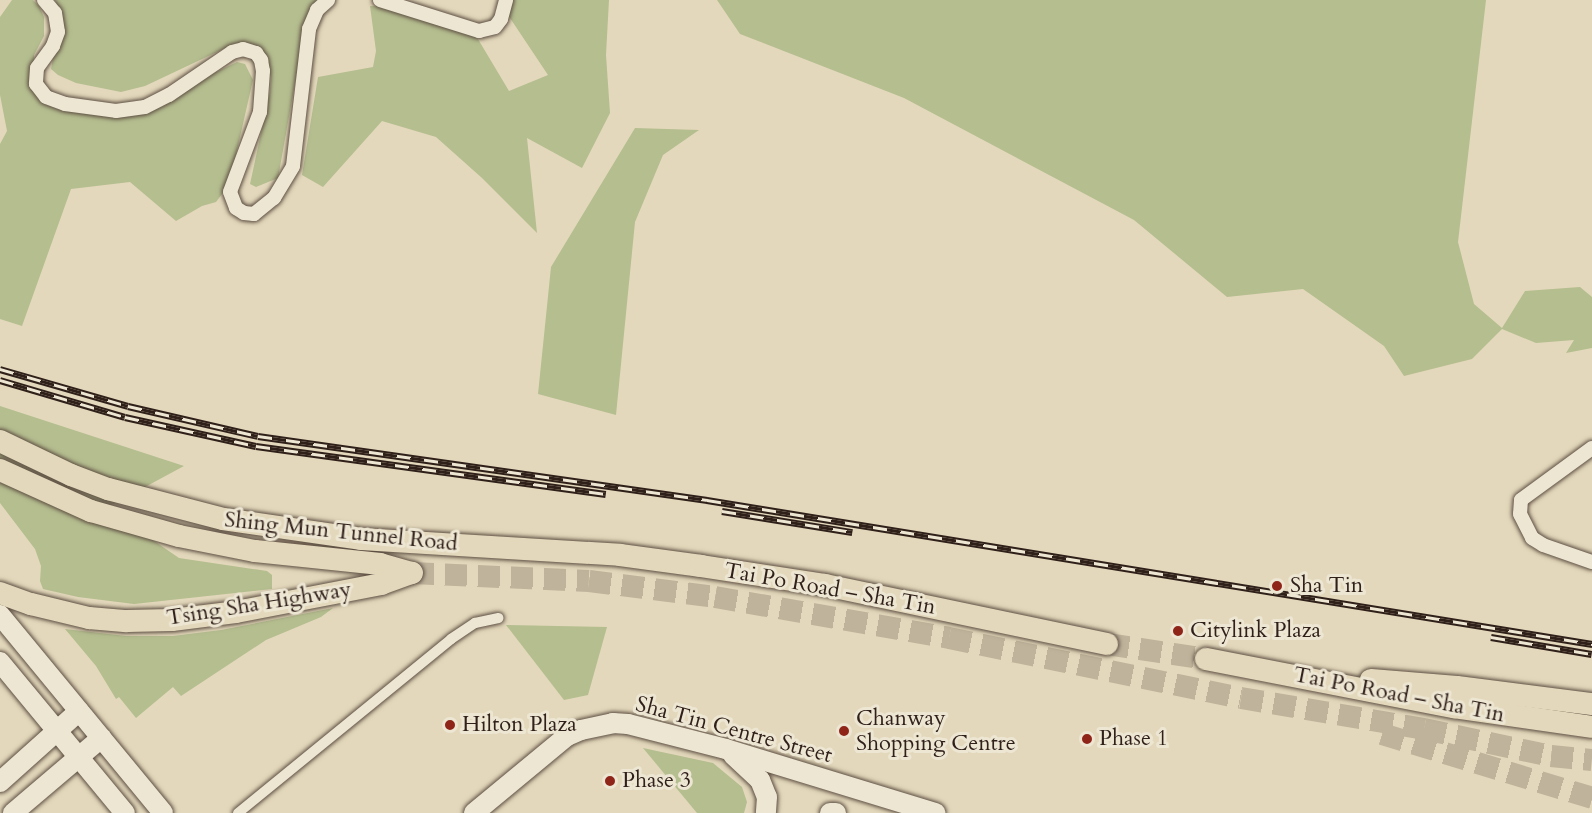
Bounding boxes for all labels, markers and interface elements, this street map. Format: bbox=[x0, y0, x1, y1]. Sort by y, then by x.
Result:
street label: Shing Mun Tunnel Road bbox=[223, 507, 459, 557]
street label: Tai Po Road – Sha Tin bbox=[722, 557, 938, 621]
place label: Sha Tin bbox=[1290, 573, 1363, 599]
street label: Tsing Sha Highway bbox=[165, 576, 353, 632]
marker: Sha Tin bbox=[1268, 577, 1286, 595]
place label: Citylink Plaza bbox=[1190, 618, 1321, 644]
marker: Citylink Plaza bbox=[1171, 624, 1185, 638]
street label: Tai Po Road – Sha Tin bbox=[1291, 662, 1507, 728]
street label: Sha Tin Centre Street bbox=[633, 691, 835, 769]
place label: Chanway Shopping Centre bbox=[856, 705, 1016, 756]
place label: Hilton Plaza bbox=[462, 712, 577, 738]
marker: Hilton Plaza bbox=[443, 718, 457, 732]
marker: Chanway Shopping Centre bbox=[837, 724, 851, 738]
place label: Phase 1 bbox=[1099, 726, 1168, 752]
marker: Phase 1 bbox=[1080, 732, 1094, 746]
place label: Phase 3 bbox=[622, 768, 691, 794]
marker: Phase 3 bbox=[603, 774, 617, 788]

